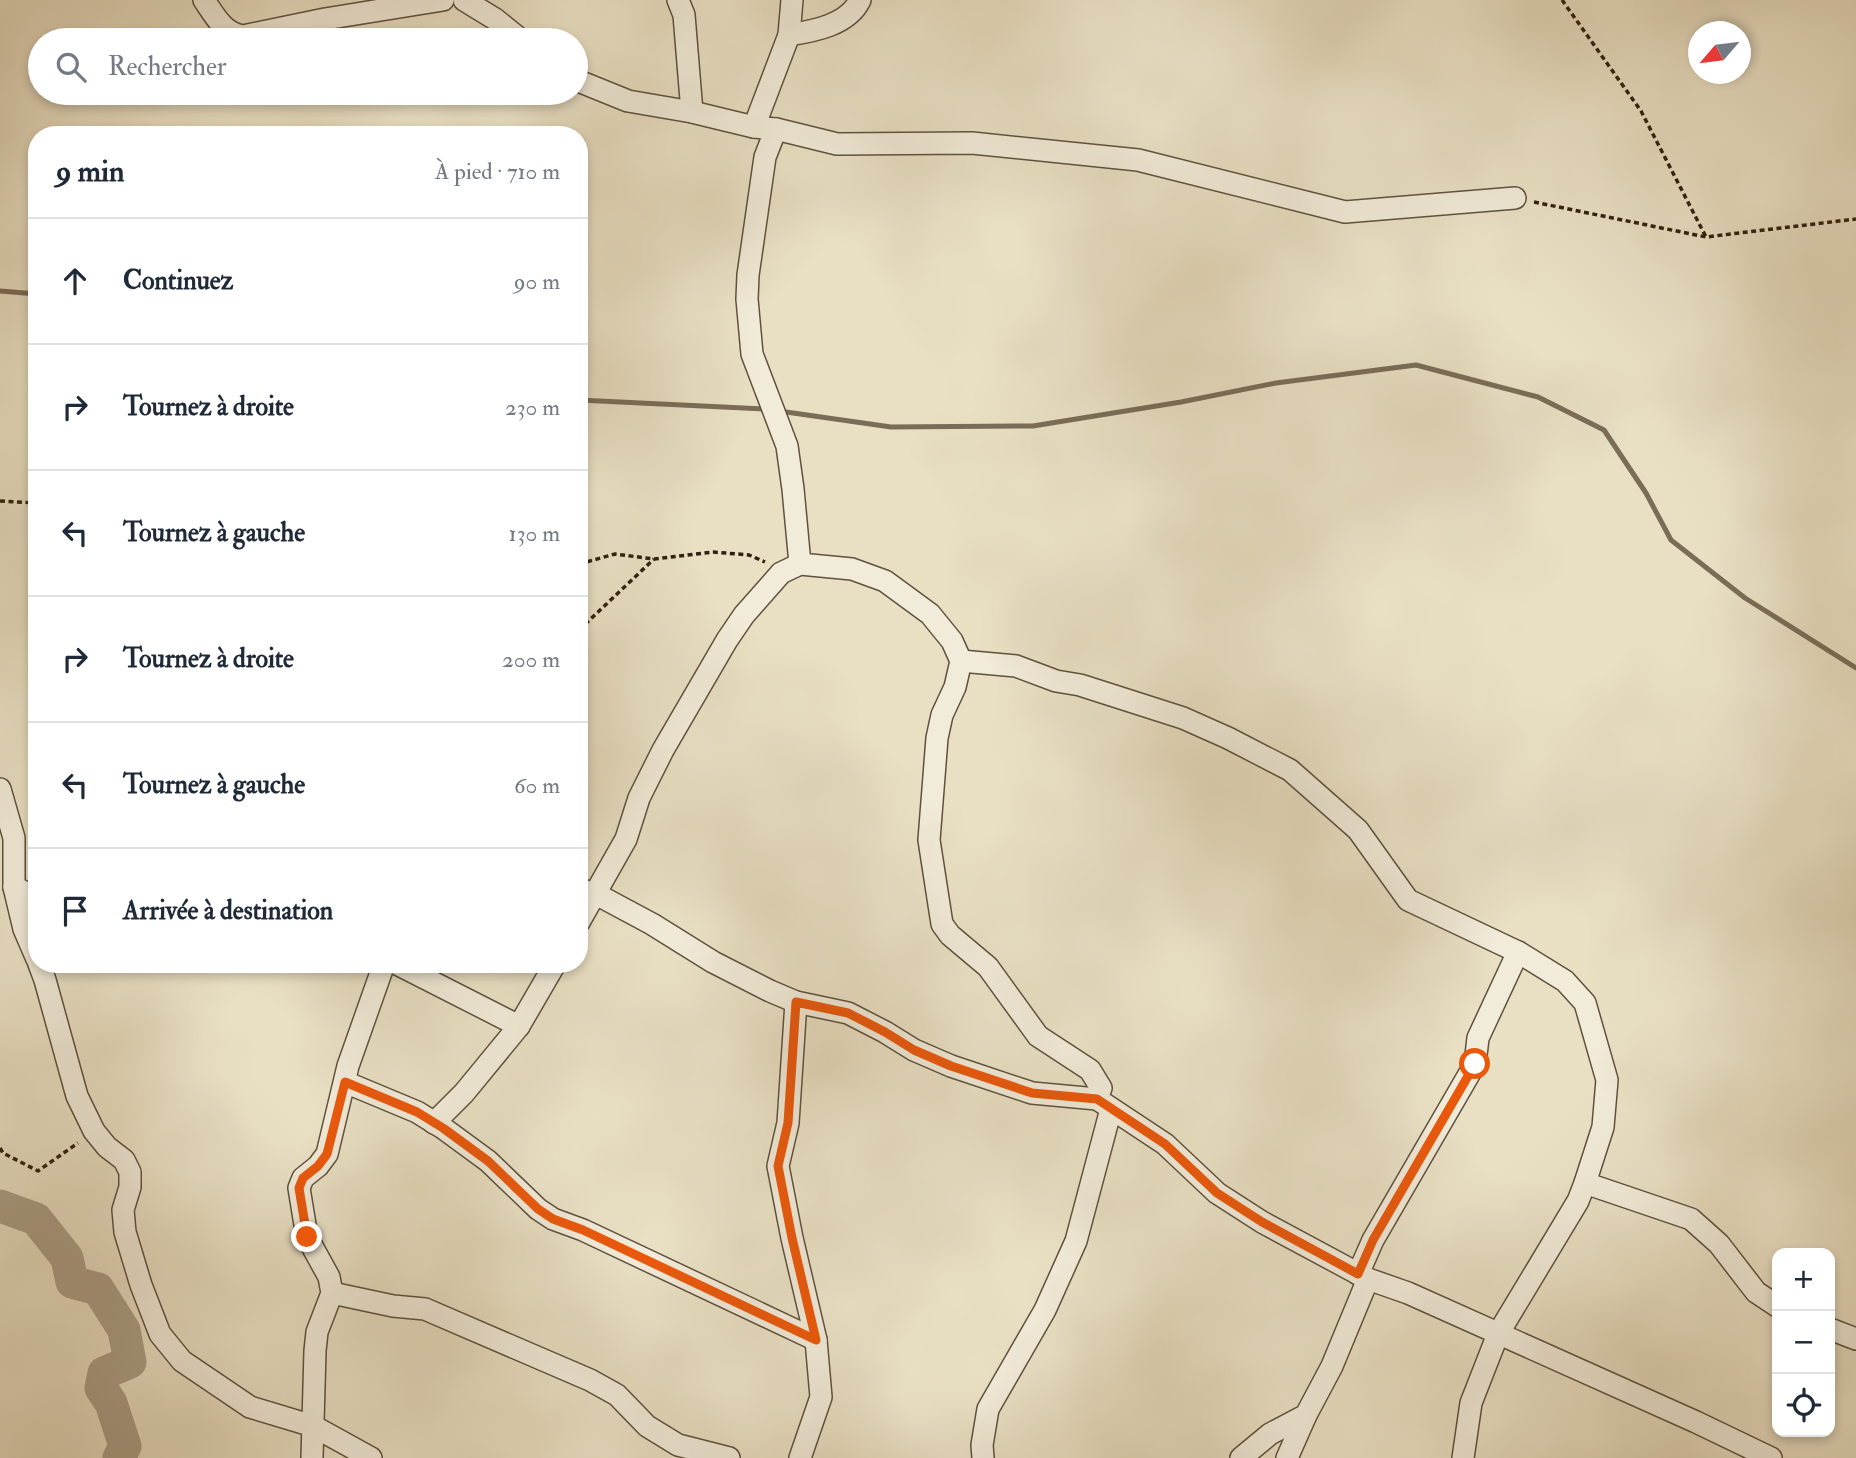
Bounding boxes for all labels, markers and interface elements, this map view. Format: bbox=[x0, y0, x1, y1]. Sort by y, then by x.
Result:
north arrow bbox=[1688, 21, 1751, 84]
search box bbox=[28, 28, 588, 105]
icon: search bbox=[52, 48, 90, 86]
text: Rechercher bbox=[108, 51, 227, 83]
text: 9 min bbox=[56, 153, 124, 190]
text: À pied · 710 m bbox=[435, 157, 560, 186]
icon: ahead bbox=[56, 262, 94, 300]
text: Continuez bbox=[123, 265, 233, 297]
text: 90 m bbox=[514, 267, 560, 296]
icon: right bbox=[56, 388, 94, 426]
text: Tournez à droite bbox=[123, 391, 294, 423]
text: 230 m bbox=[505, 393, 560, 422]
icon: left bbox=[56, 514, 94, 552]
text: Tournez à gauche bbox=[123, 517, 305, 549]
text: 130 m bbox=[508, 519, 560, 548]
icon: right bbox=[56, 640, 94, 678]
text: Tournez à droite bbox=[123, 643, 294, 675]
text: 200 m bbox=[502, 645, 560, 674]
icon: left bbox=[56, 766, 94, 804]
text: Tournez à gauche bbox=[123, 769, 305, 801]
text: 60 m bbox=[514, 771, 560, 800]
icon: arrive bbox=[56, 892, 94, 930]
text: Arrivée à destination bbox=[123, 895, 333, 927]
route start bbox=[1459, 1048, 1490, 1079]
route end bbox=[291, 1221, 322, 1252]
map controls bbox=[1772, 1248, 1835, 1437]
button: + bbox=[1772, 1248, 1835, 1311]
button: − bbox=[1772, 1311, 1835, 1374]
button: locate bbox=[1772, 1374, 1835, 1437]

